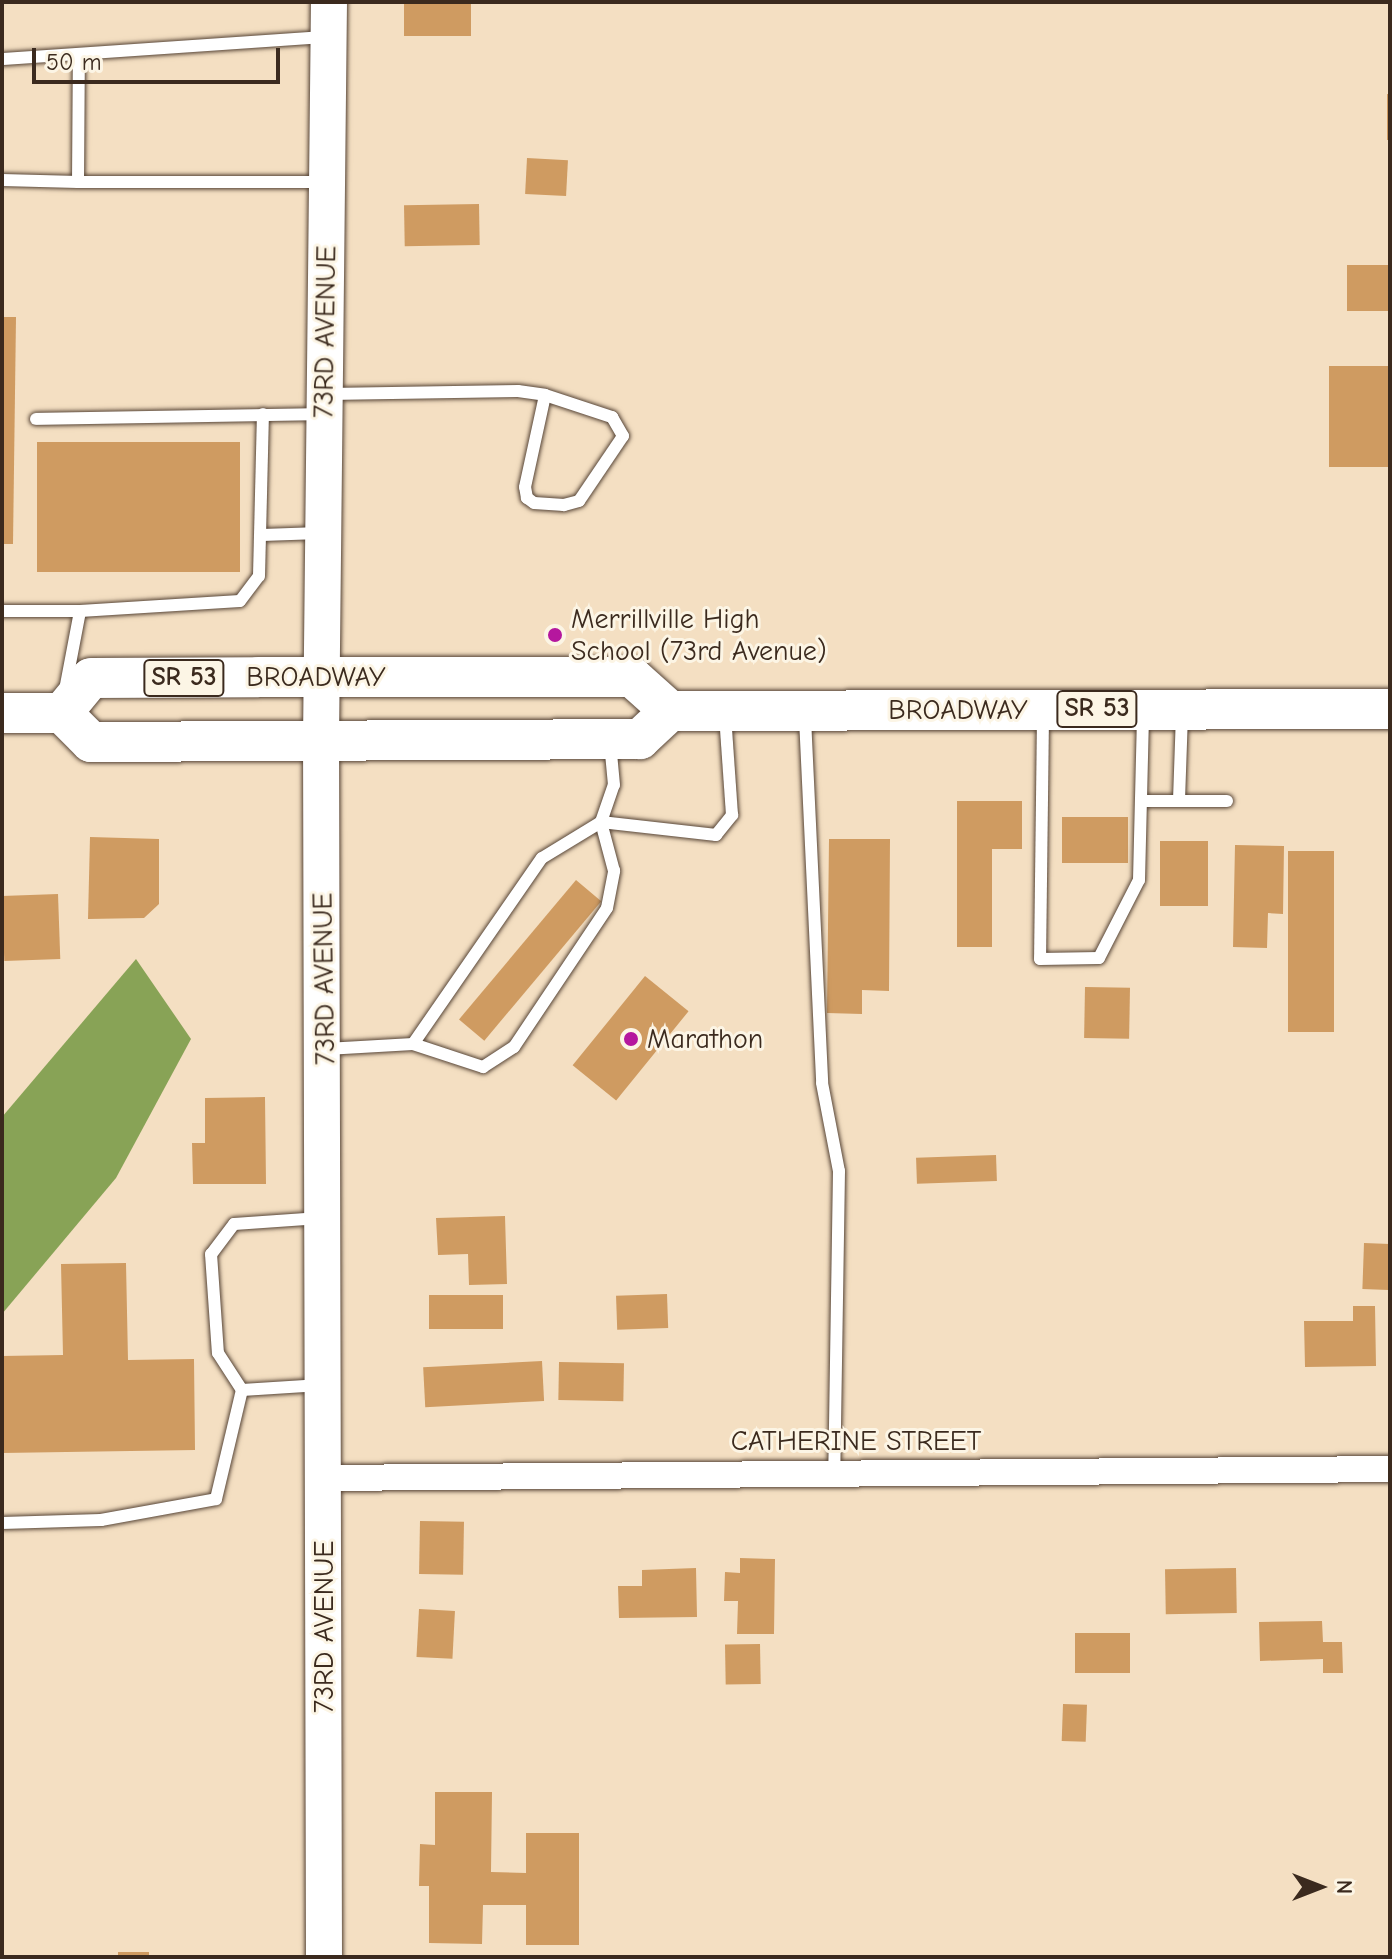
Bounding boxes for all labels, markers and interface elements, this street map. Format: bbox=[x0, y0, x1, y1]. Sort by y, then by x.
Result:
scale bar bbox=[36, 32, 284, 82]
text: 50 m bbox=[46, 48, 102, 76]
street label: 73RD AVENUE bbox=[307, 245, 343, 419]
place label: Merrillville High School (73rd Avenue) bbox=[571, 602, 827, 668]
marker: Merrillville High School (73rd Avenue) bbox=[546, 626, 564, 644]
road number: SR 53 bbox=[142, 656, 226, 700]
street label: BROADWAY bbox=[246, 660, 386, 694]
road number: SR 53 bbox=[1055, 687, 1139, 731]
street label: BROADWAY bbox=[888, 693, 1028, 727]
street label: 73RD AVENUE bbox=[306, 892, 342, 1066]
place label: Marathon bbox=[647, 1022, 763, 1056]
marker: Marathon bbox=[622, 1030, 640, 1048]
street label: CATHERINE STREET bbox=[731, 1424, 981, 1458]
street label: 73RD AVENUE bbox=[307, 1541, 341, 1713]
north arrow bbox=[1280, 1847, 1360, 1927]
text: N bbox=[1331, 1880, 1357, 1894]

